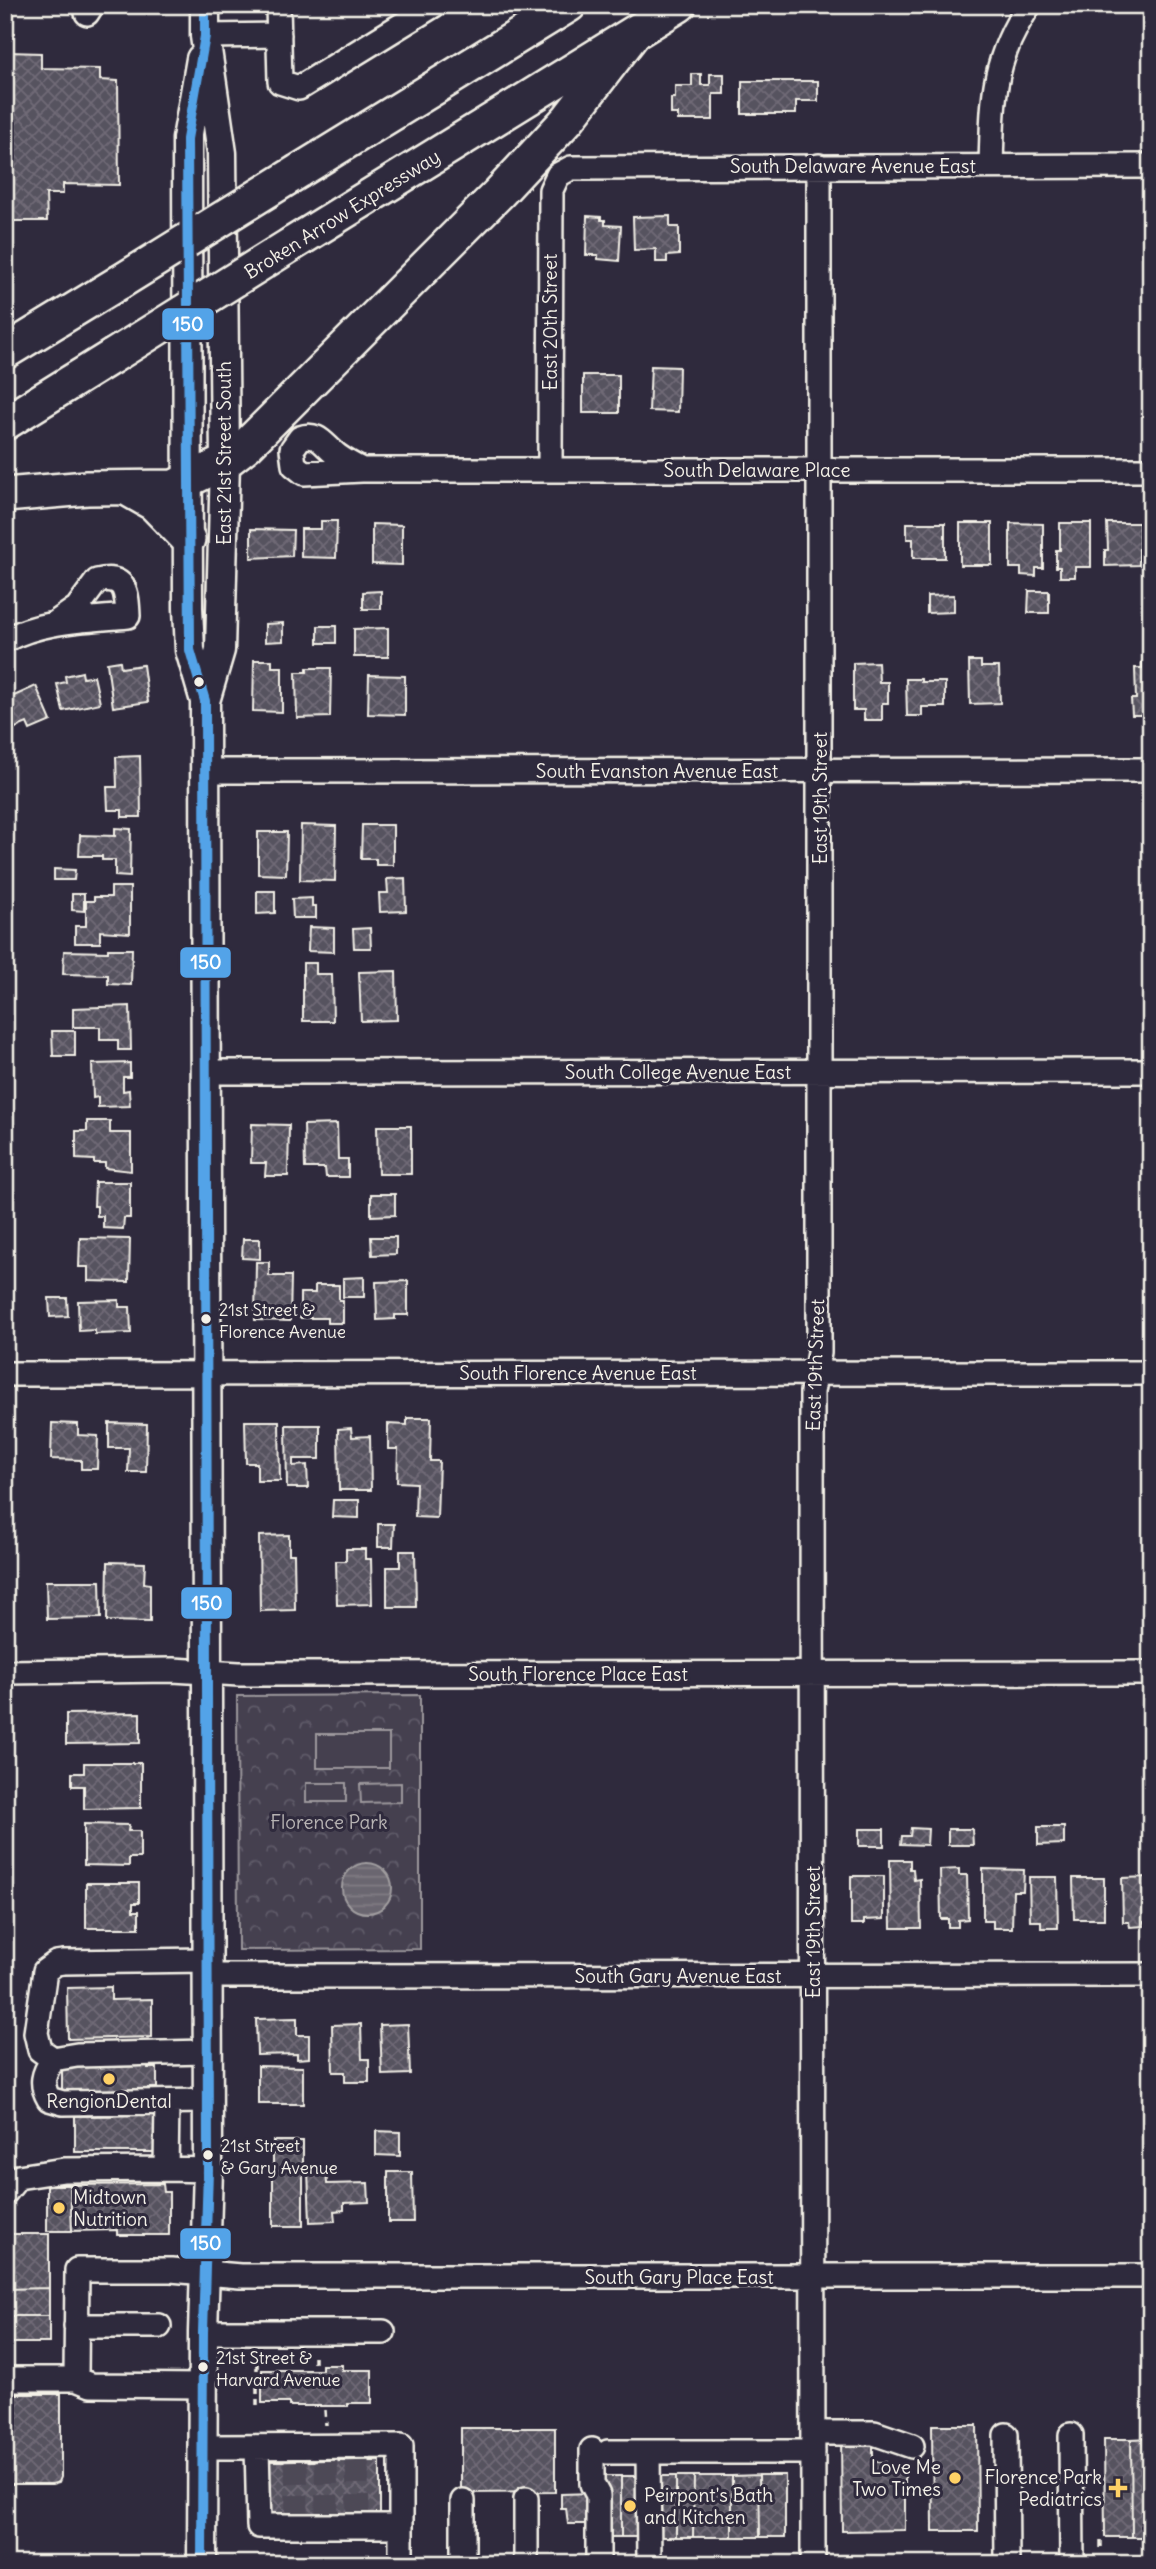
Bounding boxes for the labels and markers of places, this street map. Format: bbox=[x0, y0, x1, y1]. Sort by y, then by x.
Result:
unlabelled marker bbox=[192, 675, 206, 689]
place label: 21st Street & Florence Avenue bbox=[219, 1299, 346, 1343]
marker: 21st Street & Florence Avenue bbox=[199, 1312, 213, 1326]
marker: RengionDental bbox=[101, 2071, 117, 2087]
place label: RengionDental bbox=[46, 2089, 172, 2113]
place label: 21st Street & Gary Avenue bbox=[221, 2135, 338, 2179]
marker: 21st Street & Gary Avenue bbox=[201, 2148, 215, 2162]
place label: Midtown Nutrition bbox=[73, 2185, 148, 2231]
marker: Midtown Nutrition bbox=[51, 2200, 67, 2216]
place label: 21st Street & Harvard Avenue bbox=[216, 2347, 341, 2391]
marker: 21st Street & Harvard Avenue bbox=[196, 2360, 210, 2374]
place label: Love Me Two Times bbox=[852, 2455, 941, 2501]
place label: Florence Park Pediatrics bbox=[985, 2465, 1102, 2511]
marker: Love Me Two Times bbox=[947, 2470, 963, 2486]
marker: Florence Park Pediatrics bbox=[1108, 2478, 1128, 2498]
place label: Peirpont's Bath and Kitchen bbox=[644, 2483, 773, 2529]
marker: Peirpont's Bath and Kitchen bbox=[622, 2498, 638, 2514]

